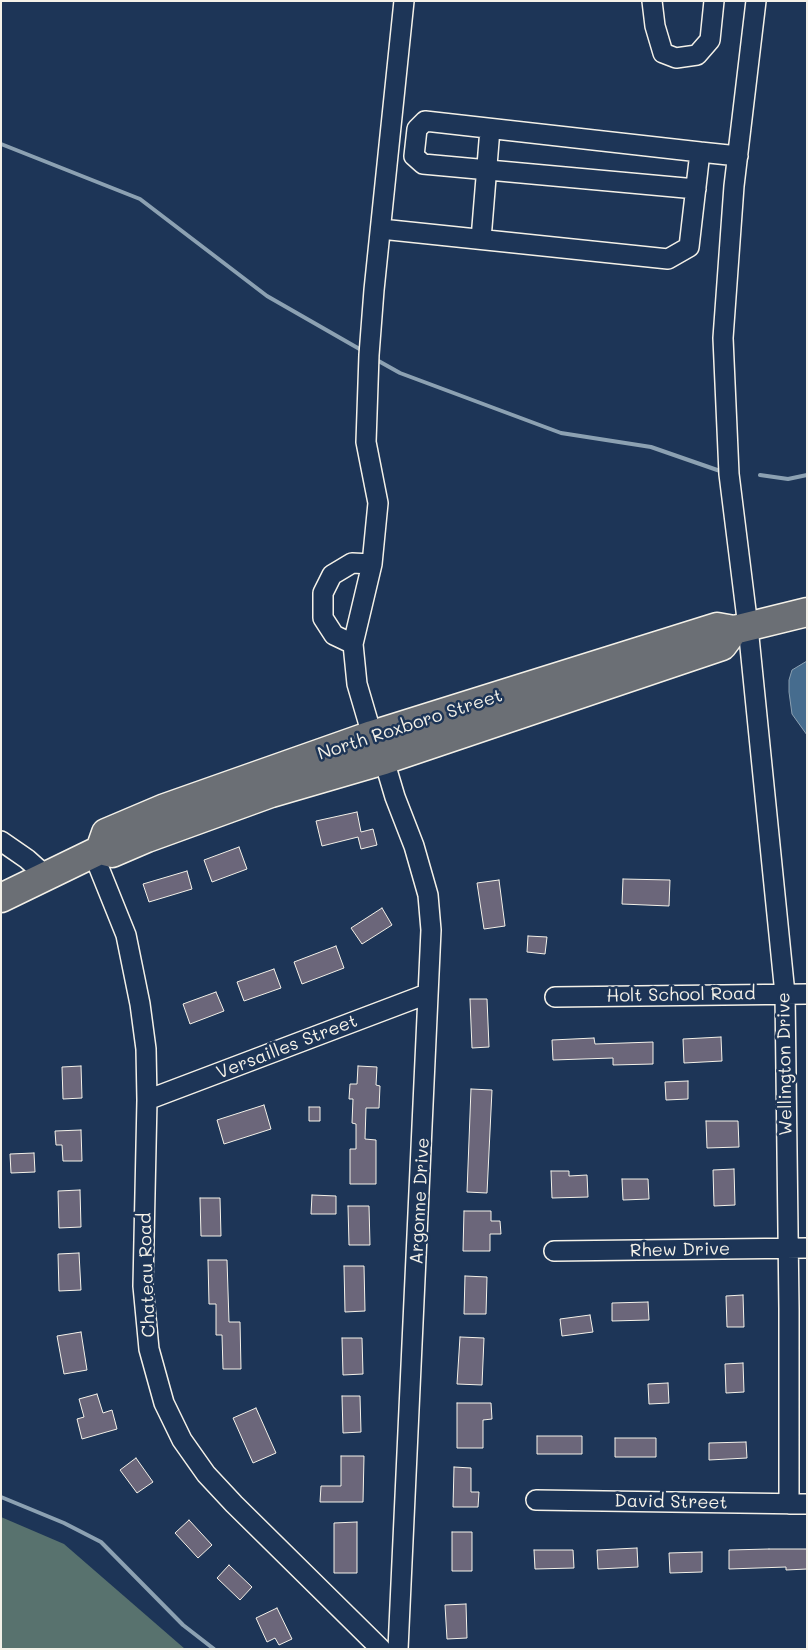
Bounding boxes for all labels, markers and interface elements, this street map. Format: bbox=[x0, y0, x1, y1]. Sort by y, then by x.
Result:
street label: North Roxboro Street bbox=[315, 685, 505, 765]
street label: Holt School Road bbox=[606, 983, 756, 1007]
street label: Wellington Drive bbox=[773, 992, 797, 1136]
street label: Versailles Street bbox=[213, 1010, 361, 1084]
street label: Argonne Drive bbox=[406, 1137, 434, 1265]
street label: Chateau Road bbox=[134, 1212, 160, 1338]
street label: Rhew Drive bbox=[630, 1238, 730, 1262]
street label: David Street bbox=[614, 1490, 728, 1514]

